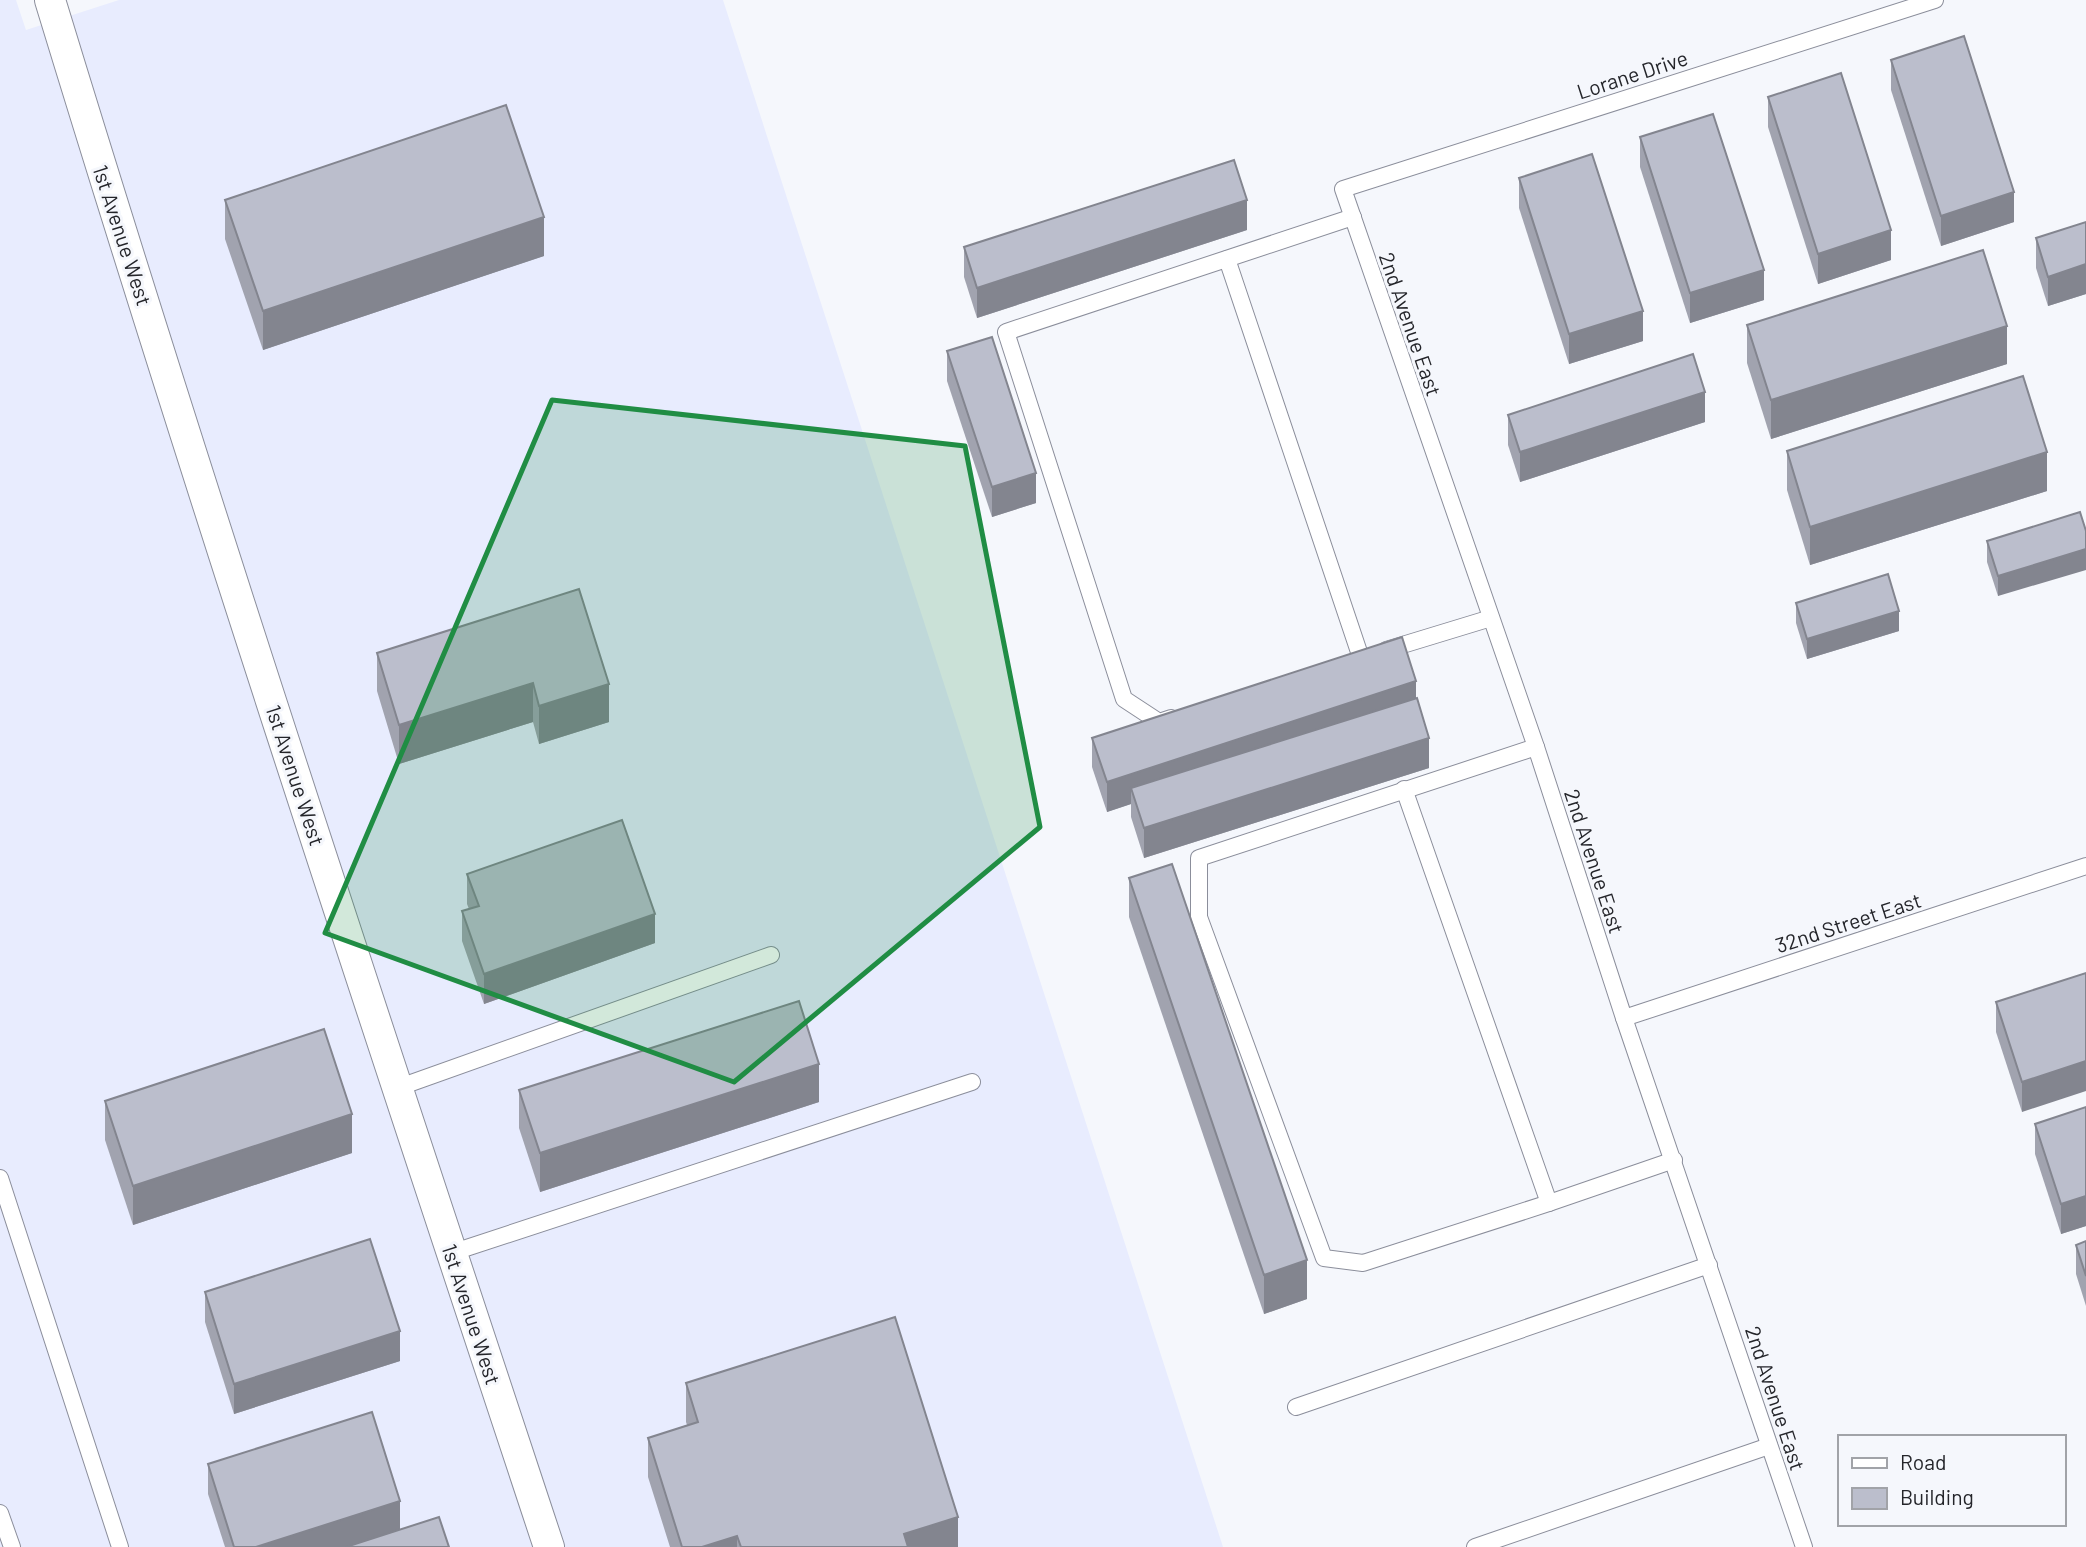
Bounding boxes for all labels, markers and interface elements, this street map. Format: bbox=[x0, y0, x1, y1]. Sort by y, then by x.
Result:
street label: Lorane Drive bbox=[1573, 44, 1691, 104]
street label: 1st Avenue West bbox=[88, 162, 158, 308]
street label: 2nd Avenue East bbox=[1375, 249, 1447, 399]
street label: 1st Avenue West bbox=[261, 702, 331, 848]
street label: 2nd Avenue East bbox=[1560, 786, 1630, 936]
street label: 32nd Street East bbox=[1772, 887, 1924, 957]
street label: 1st Avenue West bbox=[437, 1241, 507, 1387]
street label: 2nd Avenue East bbox=[1741, 1323, 1811, 1473]
legend bbox=[1838, 1435, 2065, 1526]
text: Road bbox=[1900, 1449, 1946, 1474]
text: Building bbox=[1900, 1484, 1974, 1509]

